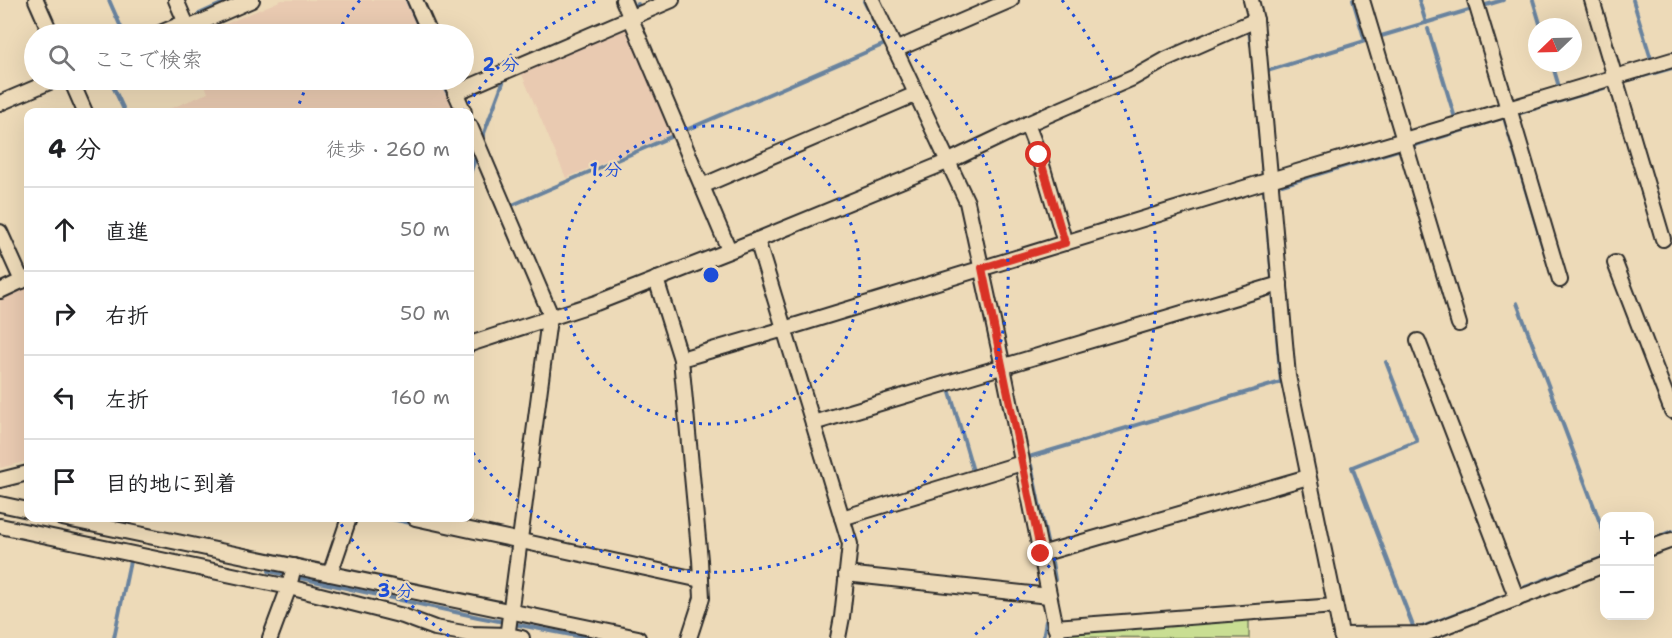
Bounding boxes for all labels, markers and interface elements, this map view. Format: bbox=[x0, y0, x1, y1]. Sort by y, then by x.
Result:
north arrow bbox=[1528, 18, 1582, 72]
search box bbox=[24, 24, 474, 90]
icon: search bbox=[45, 41, 78, 74]
text: ここで検索 bbox=[93, 45, 203, 74]
text: 2 分 bbox=[483, 53, 519, 77]
text: 4 分 bbox=[48, 131, 101, 166]
text: 徒歩 · 260 m bbox=[326, 136, 450, 162]
route start bbox=[1025, 141, 1051, 167]
text: 1 分 bbox=[590, 158, 622, 182]
icon: ahead bbox=[48, 213, 81, 246]
text: 50 m bbox=[400, 216, 450, 242]
text: 直進 bbox=[105, 217, 149, 246]
centre of rings bbox=[701, 265, 721, 285]
icon: right bbox=[48, 297, 81, 330]
text: 50 m bbox=[400, 300, 450, 326]
text: 右折 bbox=[105, 301, 149, 330]
icon: left bbox=[48, 381, 81, 414]
text: 160 m bbox=[391, 384, 450, 410]
text: 左折 bbox=[105, 385, 149, 414]
icon: arrive bbox=[48, 465, 81, 498]
text: 目的地に到着 bbox=[105, 469, 237, 498]
map controls bbox=[1600, 512, 1654, 620]
button: + bbox=[1600, 512, 1654, 566]
route end bbox=[1027, 540, 1053, 566]
button: − bbox=[1600, 566, 1654, 620]
text: 3 分 bbox=[378, 579, 414, 603]

